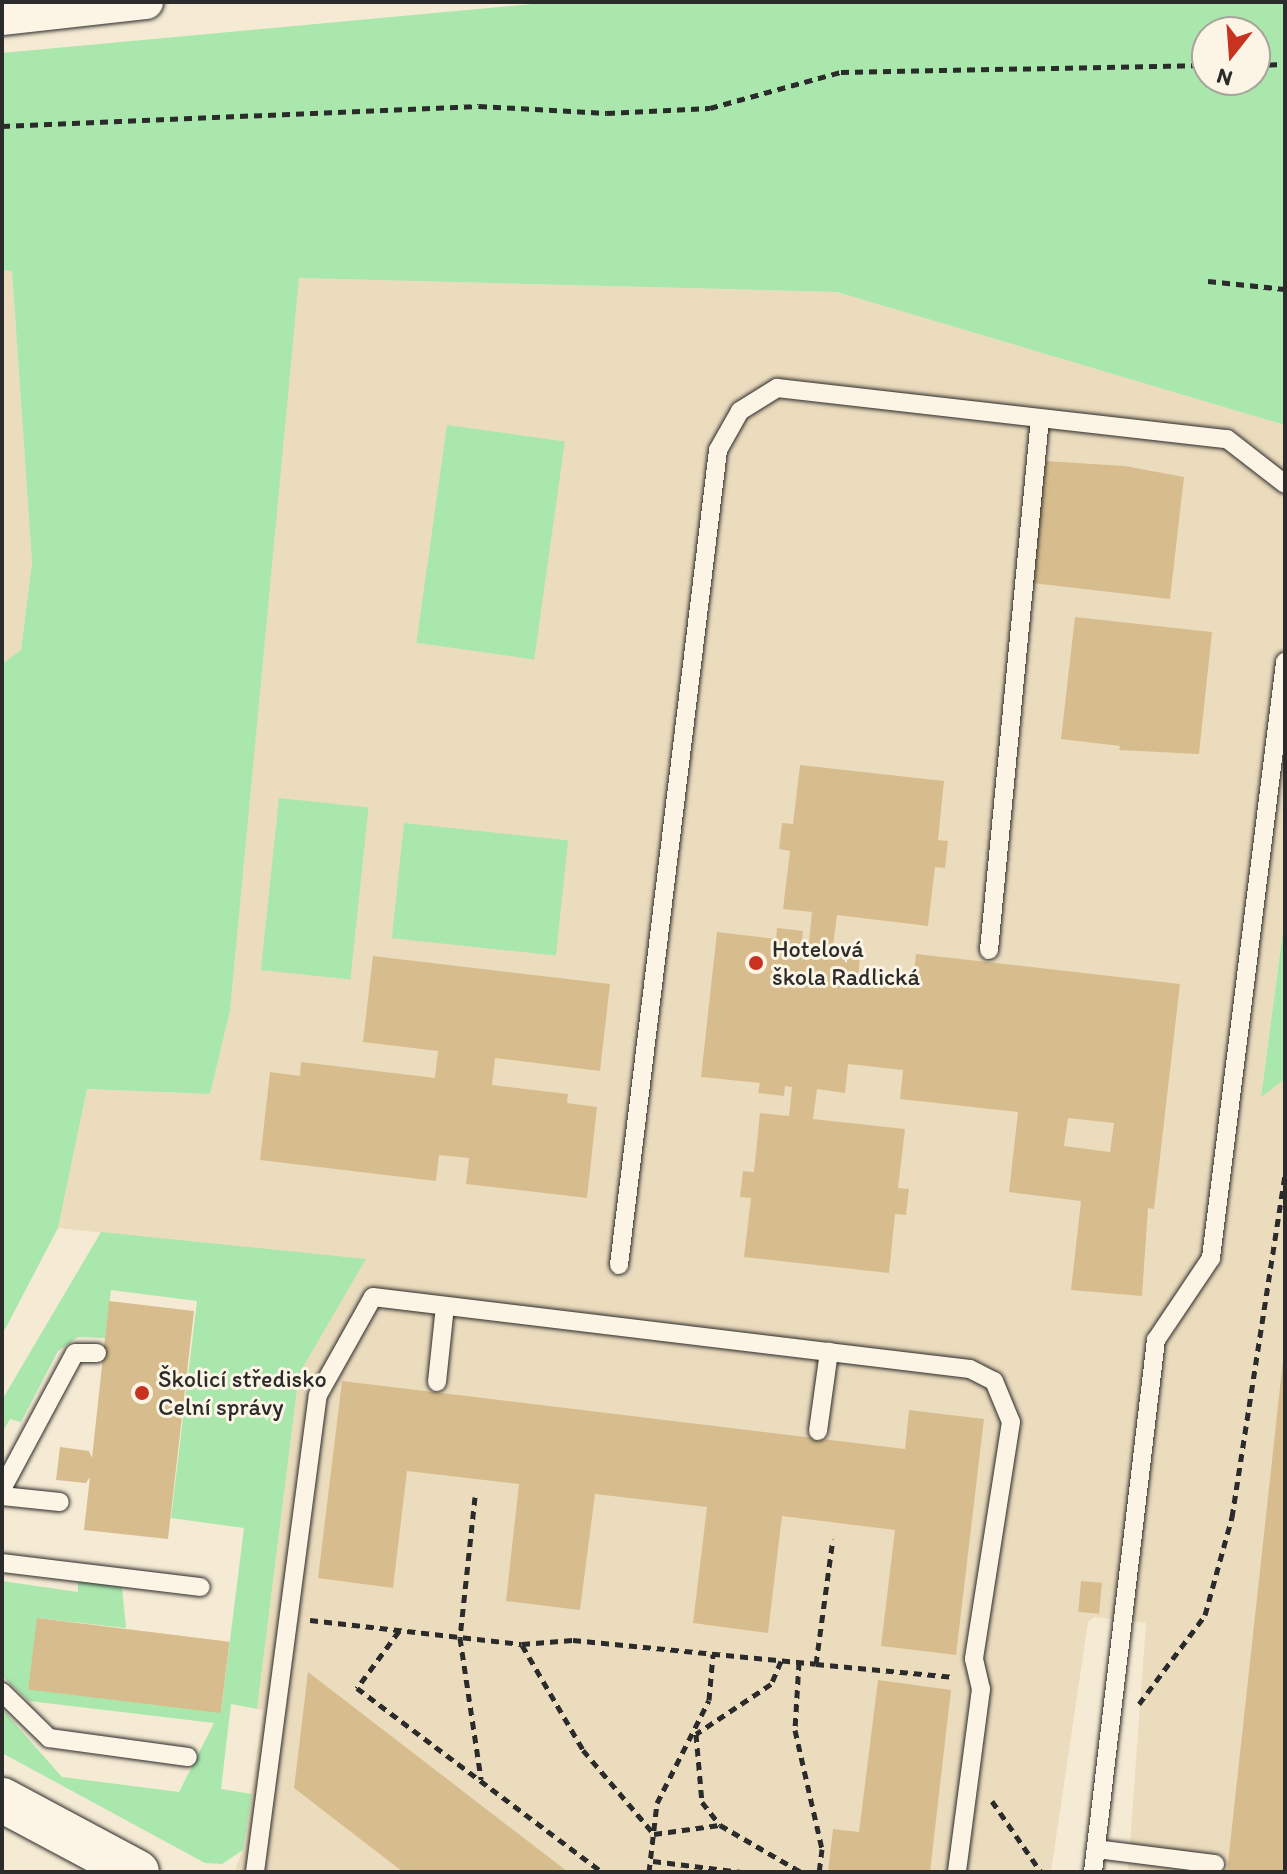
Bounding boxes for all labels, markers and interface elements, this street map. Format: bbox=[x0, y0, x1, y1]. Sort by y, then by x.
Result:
north arrow bbox=[1191, 16, 1271, 96]
text: N bbox=[1213, 62, 1235, 93]
place label: Hotelová škola Radlická bbox=[772, 935, 921, 991]
marker: Hotelová škola Radlická bbox=[747, 954, 765, 972]
place label: Školicí středisko Celní správy bbox=[158, 1365, 327, 1421]
marker: Školicí středisko Celní správy bbox=[133, 1384, 151, 1402]

